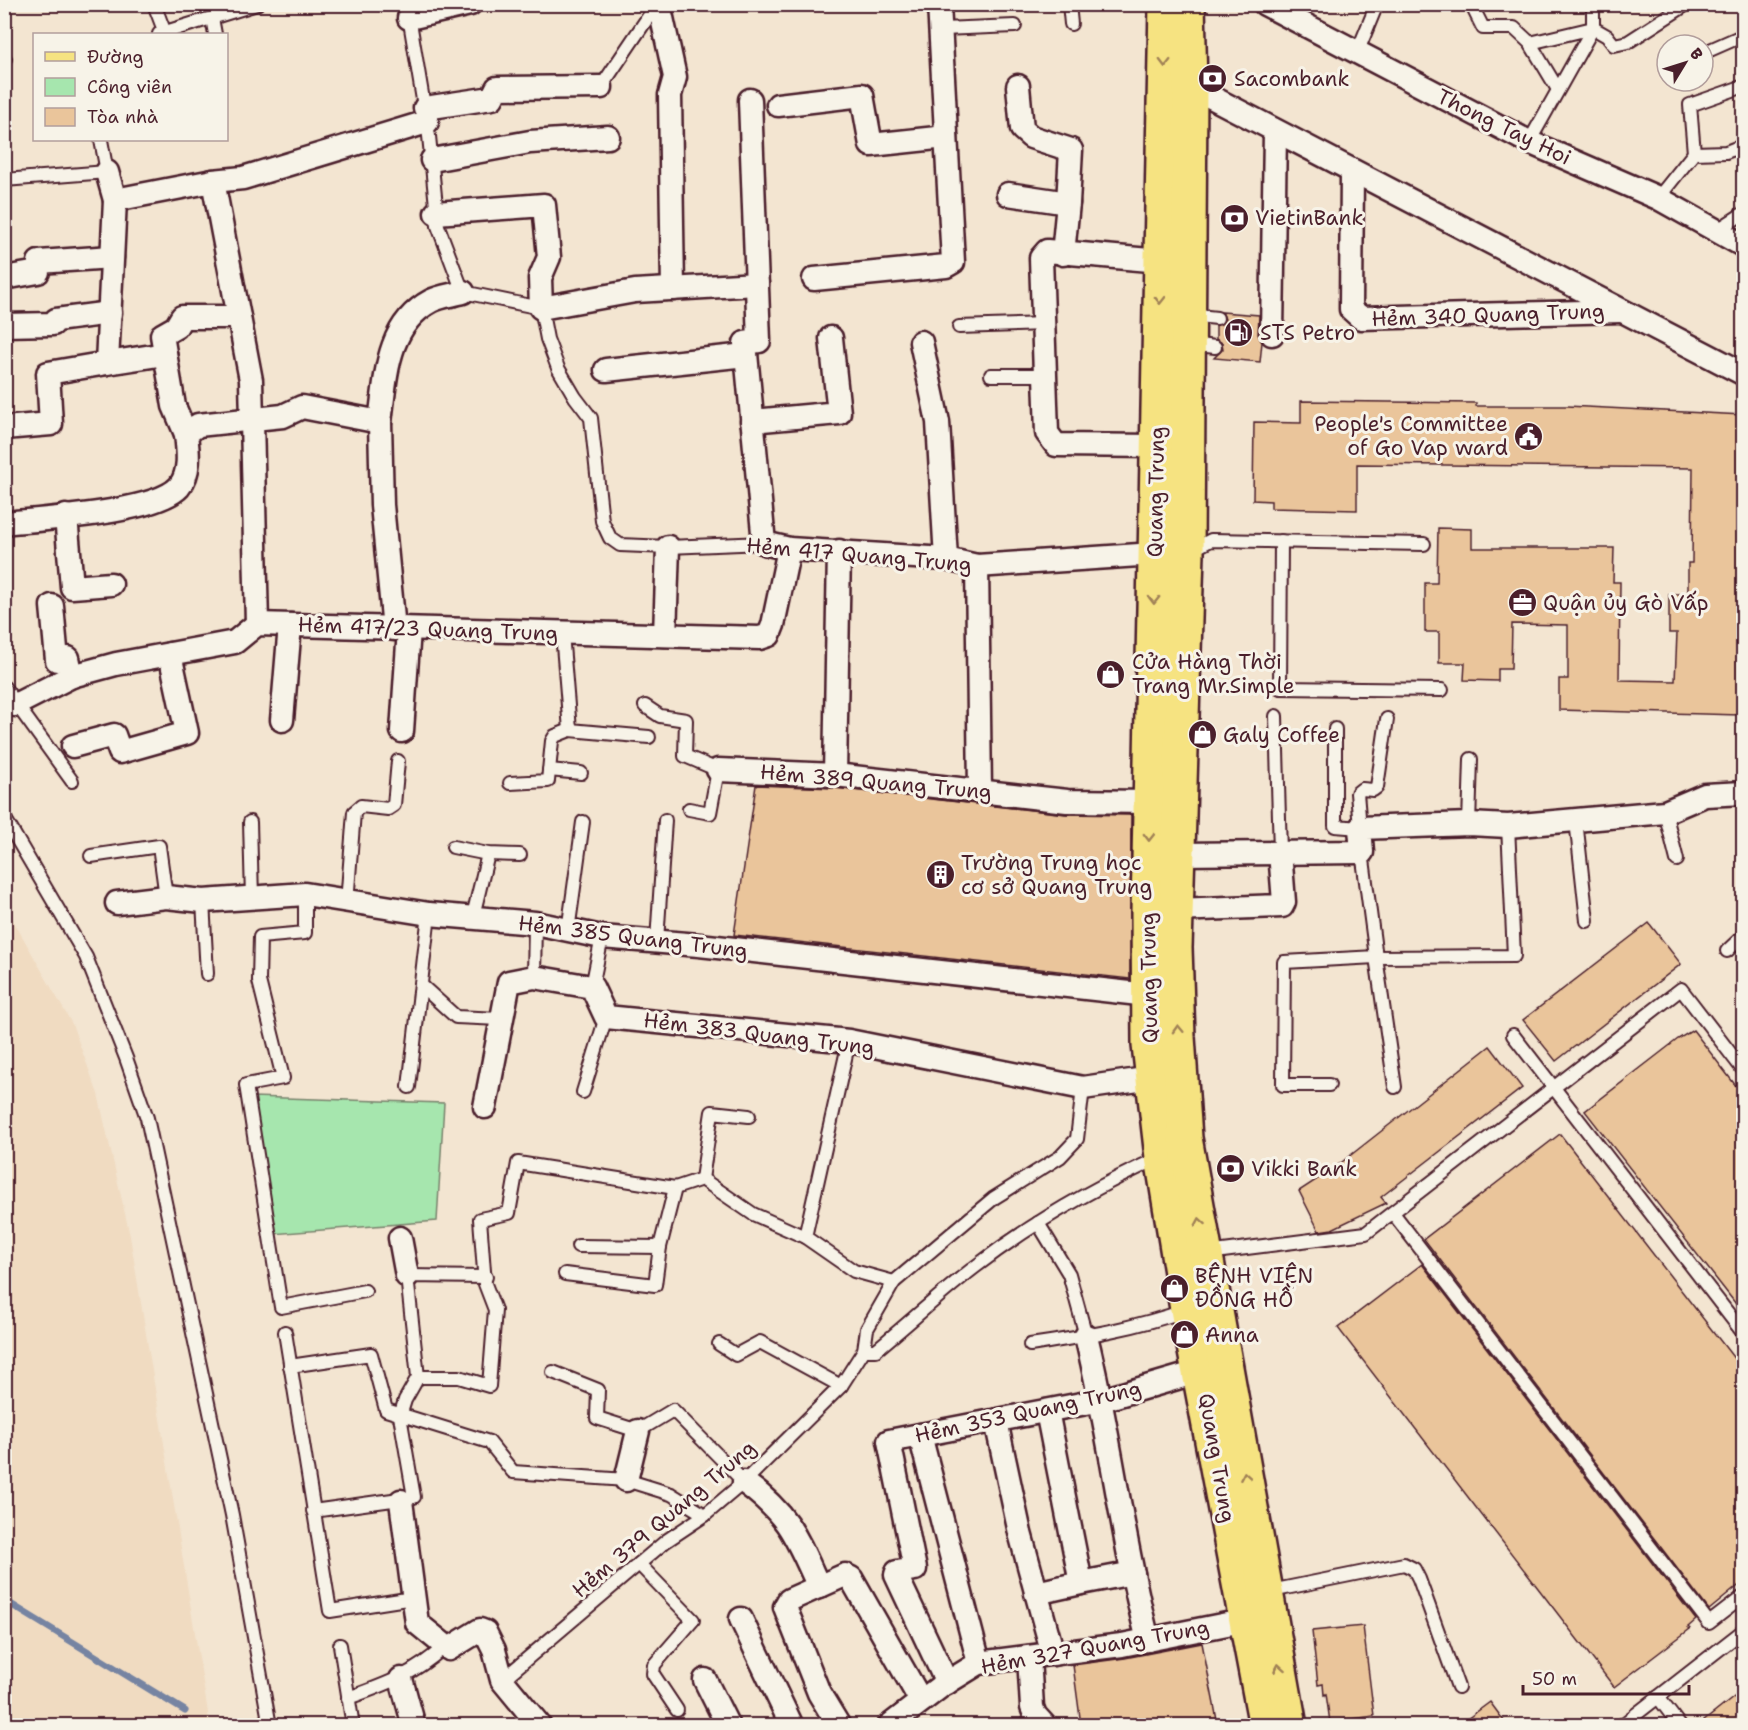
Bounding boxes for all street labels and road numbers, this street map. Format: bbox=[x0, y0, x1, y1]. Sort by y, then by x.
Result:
street label: Thong Tay Hoi bbox=[1432, 82, 1576, 172]
street label: Hẻm 340 Quang Trung bbox=[1371, 297, 1605, 333]
street label: Quang Trung bbox=[1141, 426, 1171, 558]
street label: Hẻm 417 Quang Trung bbox=[745, 531, 973, 579]
street label: Hẻm 417/23 Quang Trung bbox=[297, 610, 559, 648]
street label: Hẻm 389 Quang Trung bbox=[759, 758, 993, 806]
street label: Hẻm 385 Quang Trung bbox=[517, 909, 749, 965]
street label: Quang Trung bbox=[1134, 912, 1164, 1044]
street label: Hẻm 383 Quang Trung bbox=[642, 1006, 876, 1062]
street label: Hẻm 353 Quang Trung bbox=[912, 1374, 1144, 1450]
street label: Quang Trung bbox=[1192, 1391, 1242, 1525]
street label: Hẻm 379 Quang Trung bbox=[566, 1434, 762, 1604]
street label: Hẻm 327 Quang Trung bbox=[979, 1613, 1211, 1681]

